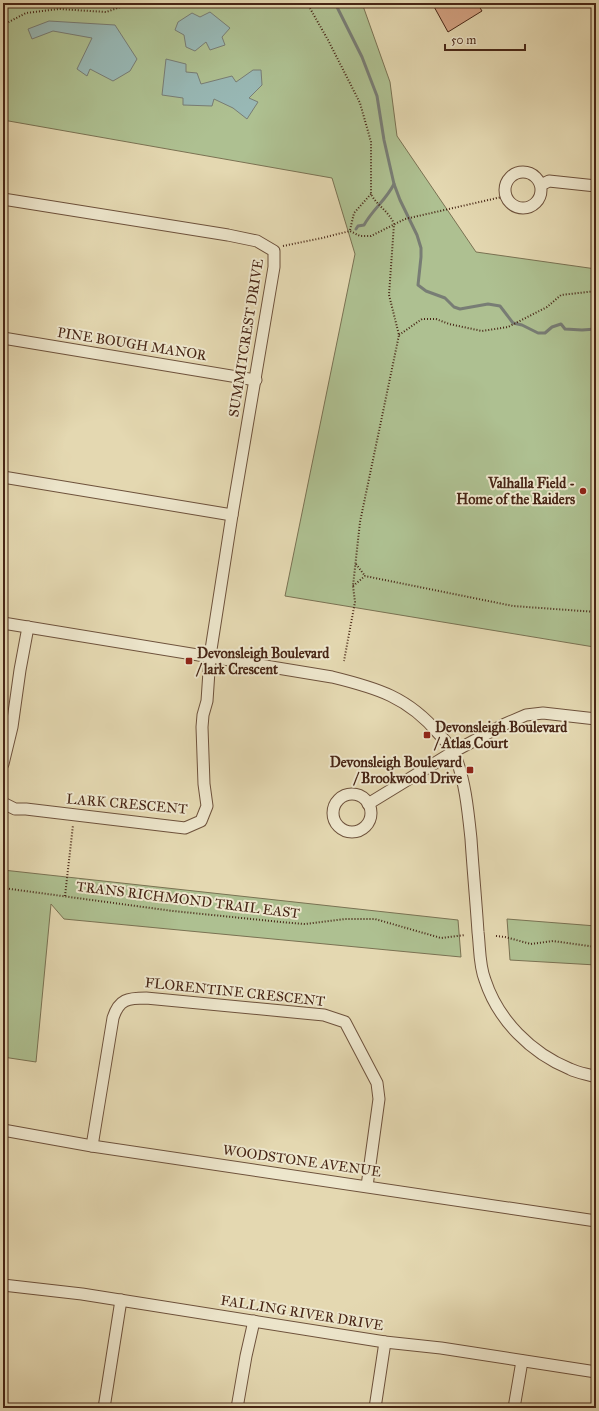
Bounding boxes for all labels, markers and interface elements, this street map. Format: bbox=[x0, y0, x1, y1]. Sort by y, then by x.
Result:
scale bar bbox=[445, 26, 525, 52]
text: 50 m bbox=[451, 33, 476, 47]
street label: SUMMITCREST DRIVE bbox=[225, 258, 267, 418]
street label: PINE BOUGH MANOR bbox=[56, 324, 209, 364]
place label: Valhalla Field - Home of the Raiders bbox=[456, 475, 575, 508]
marker: Valhalla Field - Home of the Raiders bbox=[578, 486, 588, 496]
place label: Devonsleigh Boulevard / lark Crescent bbox=[195, 645, 330, 678]
marker: Devonsleigh Boulevard / lark Crescent bbox=[184, 656, 194, 666]
place label: Devonsleigh Boulevard / Atlas Court bbox=[433, 719, 568, 752]
marker: Devonsleigh Boulevard / Atlas Court bbox=[422, 730, 432, 740]
place label: Devonsleigh Boulevard / Brookwood Drive bbox=[330, 754, 463, 787]
marker: Devonsleigh Boulevard / Brookwood Drive bbox=[465, 765, 475, 775]
street label: LARK CRESCENT bbox=[66, 790, 189, 818]
street label: TRANS RICHMOND TRAIL EAST bbox=[75, 878, 301, 922]
street label: FLORENTINE CRESCENT bbox=[144, 974, 326, 1010]
street label: WOODSTONE AVENUE bbox=[222, 1141, 382, 1181]
street label: FALLING RIVER DRIVE bbox=[219, 1292, 385, 1334]

